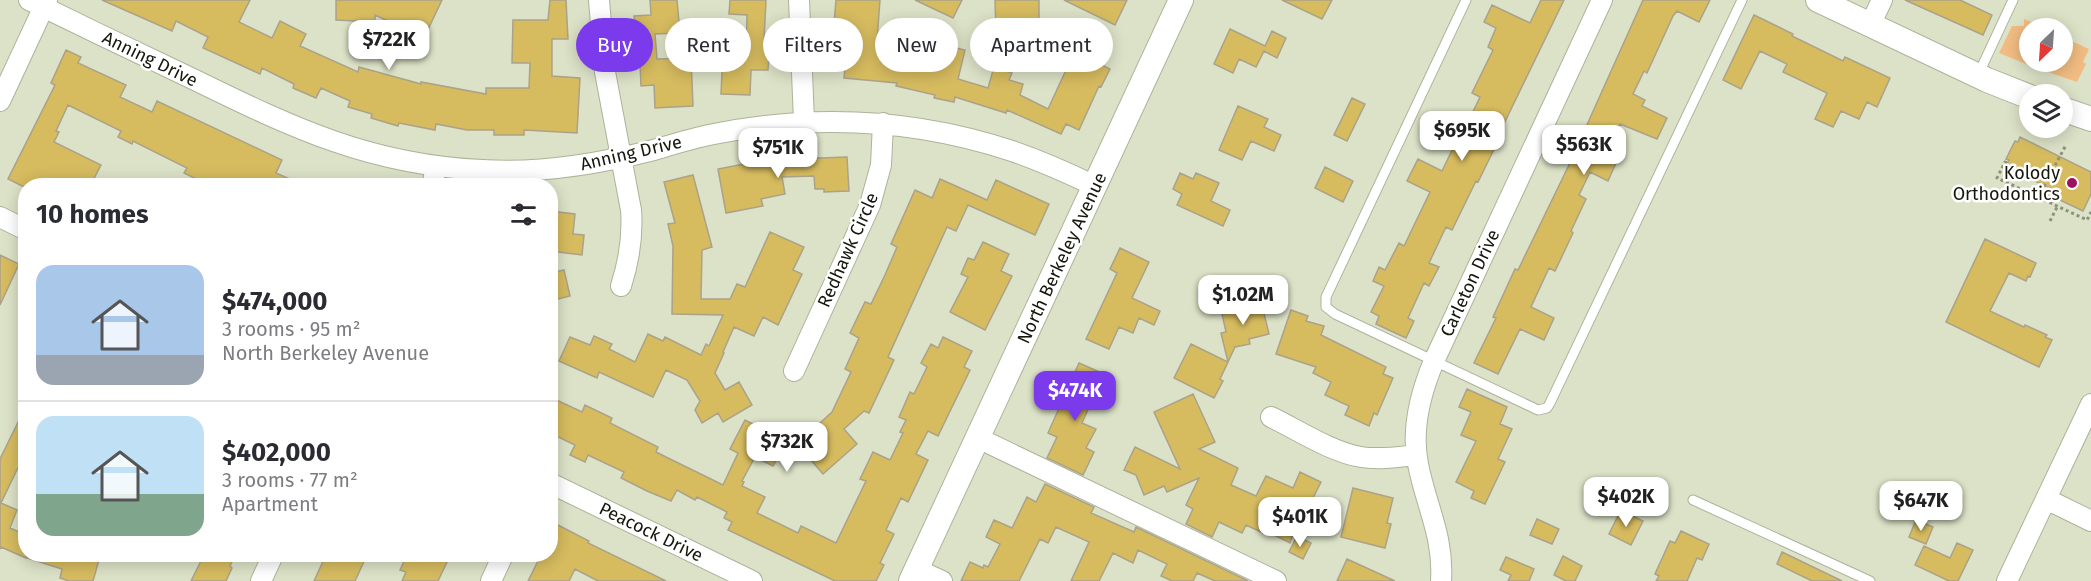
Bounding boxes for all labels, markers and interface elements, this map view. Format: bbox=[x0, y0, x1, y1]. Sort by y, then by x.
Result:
chip: Buy bbox=[576, 18, 653, 72]
chip: Rent bbox=[665, 18, 751, 72]
chip: Filters bbox=[763, 18, 863, 72]
chip: New bbox=[875, 18, 958, 72]
chip: Apartment bbox=[970, 18, 1113, 72]
north arrow bbox=[2019, 18, 2073, 72]
map controls bbox=[2019, 18, 2073, 138]
pin: $722K bbox=[347, 20, 431, 71]
street label: Anning Drive bbox=[99, 26, 201, 92]
text: $722K bbox=[362, 27, 416, 51]
button: layers bbox=[2019, 84, 2073, 138]
pin: $695K bbox=[1420, 111, 1504, 162]
text: $695K bbox=[1434, 118, 1490, 142]
pin: $563K bbox=[1542, 125, 1626, 176]
pin: $751K bbox=[736, 128, 820, 179]
street label: Anning Drive bbox=[578, 131, 684, 175]
text: $563K bbox=[1556, 132, 1612, 156]
text: $751K bbox=[752, 135, 804, 159]
place label: Kolody Orthodontics bbox=[1953, 162, 2060, 205]
street label: North Berkeley Avenue bbox=[1013, 169, 1111, 347]
marker: Kolody Orthodontics bbox=[2065, 176, 2079, 190]
street label: Redhawk Circle bbox=[813, 189, 883, 311]
icon: filters bbox=[507, 198, 540, 231]
text: 10 homes bbox=[36, 199, 149, 230]
street label: Carleton Drive bbox=[1436, 226, 1504, 340]
pin: $1.02M bbox=[1194, 275, 1292, 326]
text: $1.02M bbox=[1212, 282, 1274, 306]
text: $474,000 bbox=[222, 286, 328, 317]
icon: home bbox=[84, 289, 156, 361]
text: 3 rooms · 95 m² bbox=[222, 317, 361, 341]
text: North Berkeley Avenue bbox=[222, 341, 429, 365]
pin: $474K bbox=[1033, 371, 1117, 422]
text: $474K bbox=[1048, 378, 1102, 402]
pin: $732K bbox=[745, 422, 829, 473]
text: $732K bbox=[761, 429, 814, 453]
text: $402,000 bbox=[222, 437, 331, 468]
icon: home bbox=[84, 440, 156, 512]
text: 3 rooms · 77 m² bbox=[222, 468, 358, 492]
pin: $402K bbox=[1584, 477, 1668, 528]
pin: $647K bbox=[1879, 481, 1963, 532]
text: $402K bbox=[1598, 484, 1654, 508]
text: $647K bbox=[1893, 488, 1949, 512]
text: Apartment bbox=[222, 492, 318, 516]
street label: Peacock Drive bbox=[595, 497, 707, 567]
pin: $401K bbox=[1258, 497, 1342, 548]
text: $401K bbox=[1272, 504, 1328, 528]

